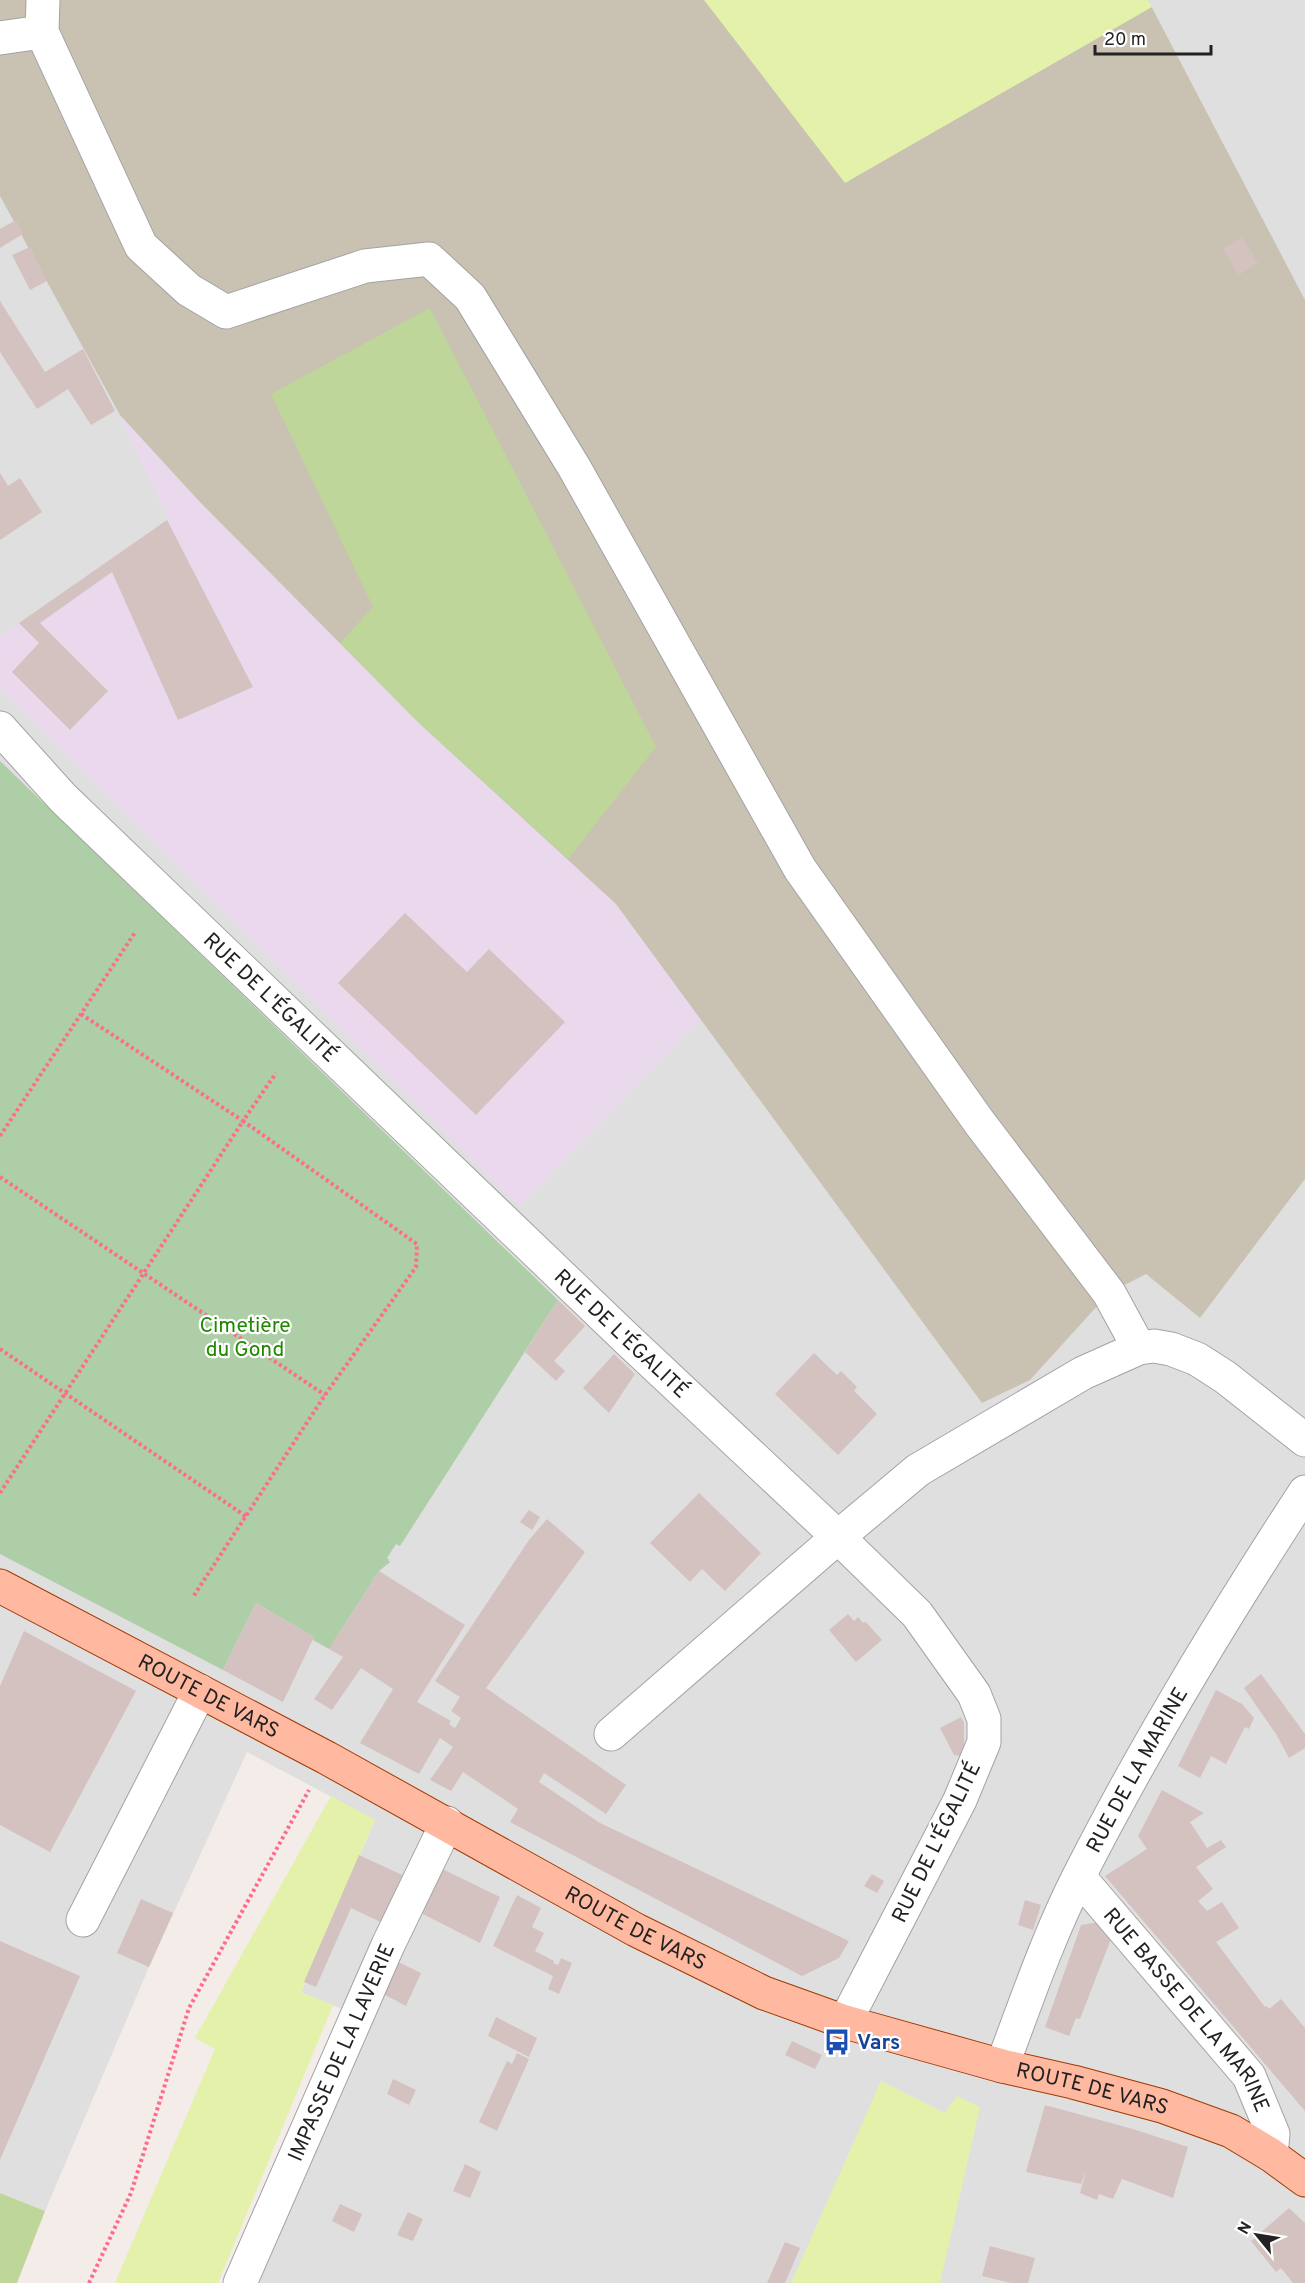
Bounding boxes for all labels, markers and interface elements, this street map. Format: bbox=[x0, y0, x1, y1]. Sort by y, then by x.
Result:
scale bar bbox=[1095, 18, 1210, 56]
text: 20 m bbox=[1104, 29, 1146, 52]
street label: RUE DE L'ÉGALITÉ bbox=[197, 928, 343, 1069]
street label: RUE DE L'ÉGALITÉ bbox=[548, 1264, 694, 1405]
park label: Cimetière du Gond bbox=[199, 1313, 291, 1364]
street label: ROUTE DE VARS bbox=[133, 1649, 284, 1746]
street label: RUE DE LA MARINE bbox=[1081, 1683, 1195, 1858]
street label: RUE DE L'ÉGALITÉ bbox=[886, 1757, 988, 1928]
street label: ROUTE DE VARS bbox=[559, 1881, 710, 1977]
street label: RUE BASSE DE LA MARINE bbox=[1096, 1903, 1275, 2117]
street label: IMPASSE DE LA LAVERIE bbox=[283, 1940, 402, 2166]
bus stop icon: Vars bbox=[822, 2027, 852, 2057]
place label: Vars bbox=[857, 2030, 900, 2057]
street label: ROUTE DE VARS bbox=[1013, 2058, 1172, 2122]
north arrow bbox=[1227, 2205, 1287, 2265]
text: N bbox=[1234, 2219, 1257, 2238]

